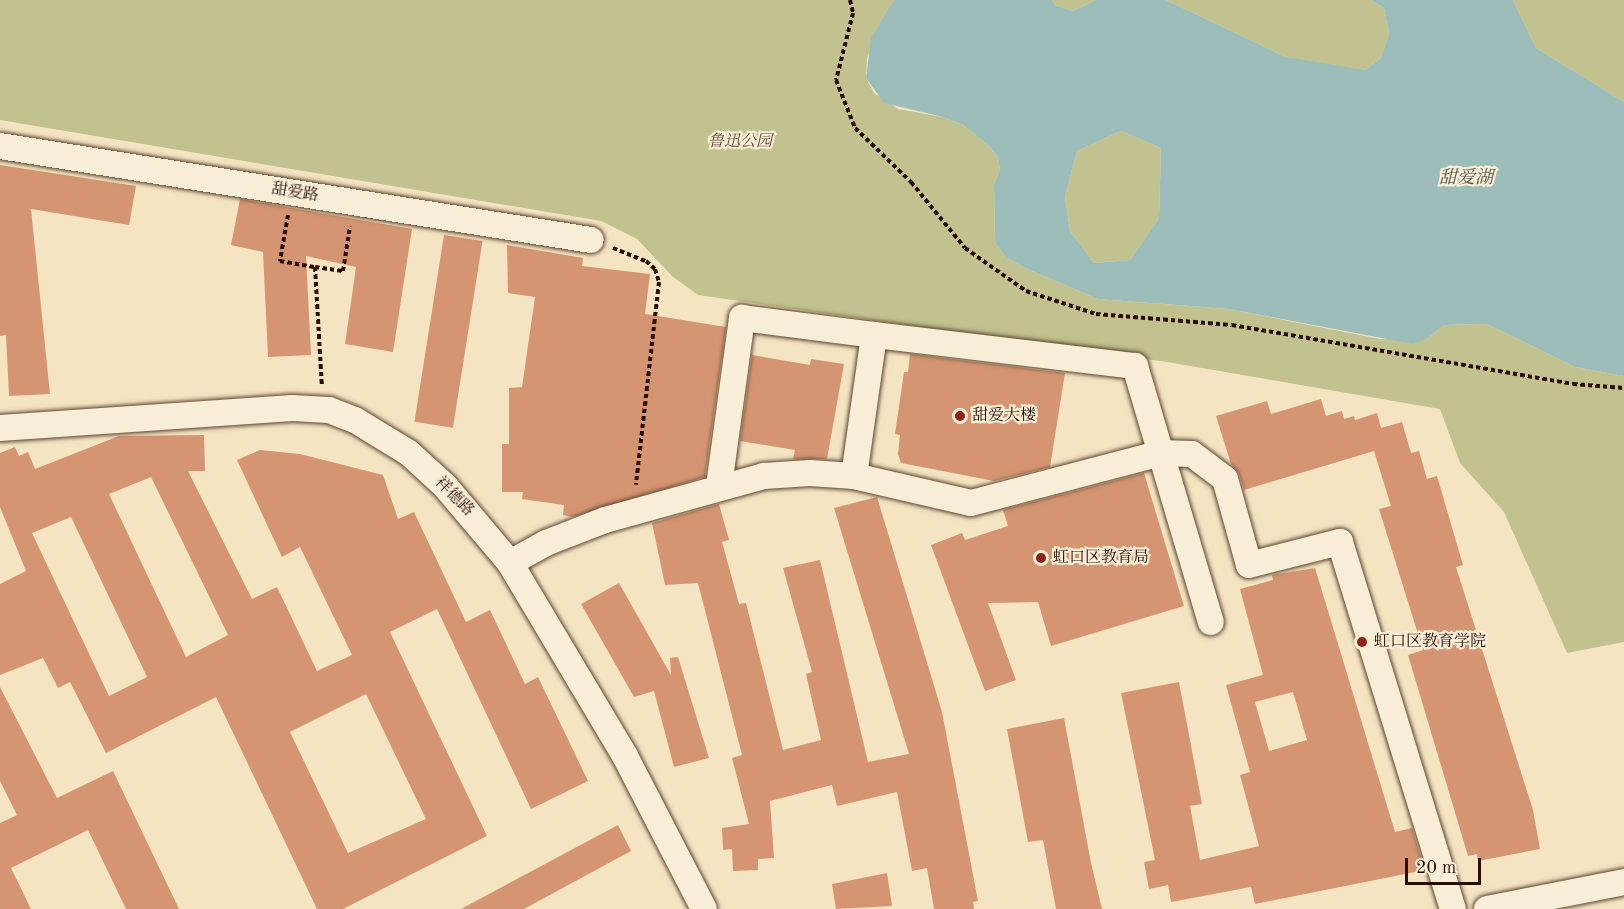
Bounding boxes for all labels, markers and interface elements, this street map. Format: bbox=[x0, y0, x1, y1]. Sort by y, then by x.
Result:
park label: 鲁迅公园 bbox=[708, 132, 772, 152]
water label: 甜爱湖 bbox=[1439, 167, 1493, 189]
street label: 甜爱路 bbox=[270, 180, 320, 206]
place label: 甜爱大楼 bbox=[972, 406, 1036, 426]
marker: 甜爱大楼 bbox=[953, 409, 967, 423]
street label: 祥德路 bbox=[430, 473, 478, 521]
place label: 虹口区教育局 bbox=[1053, 548, 1149, 568]
marker: 虹口区教育局 bbox=[1034, 551, 1048, 565]
place label: 虹口区教育学院 bbox=[1374, 632, 1486, 652]
marker: 虹口区教育学院 bbox=[1355, 635, 1369, 649]
scale bar bbox=[1408, 846, 1484, 884]
text: 20 m bbox=[1416, 859, 1456, 877]

